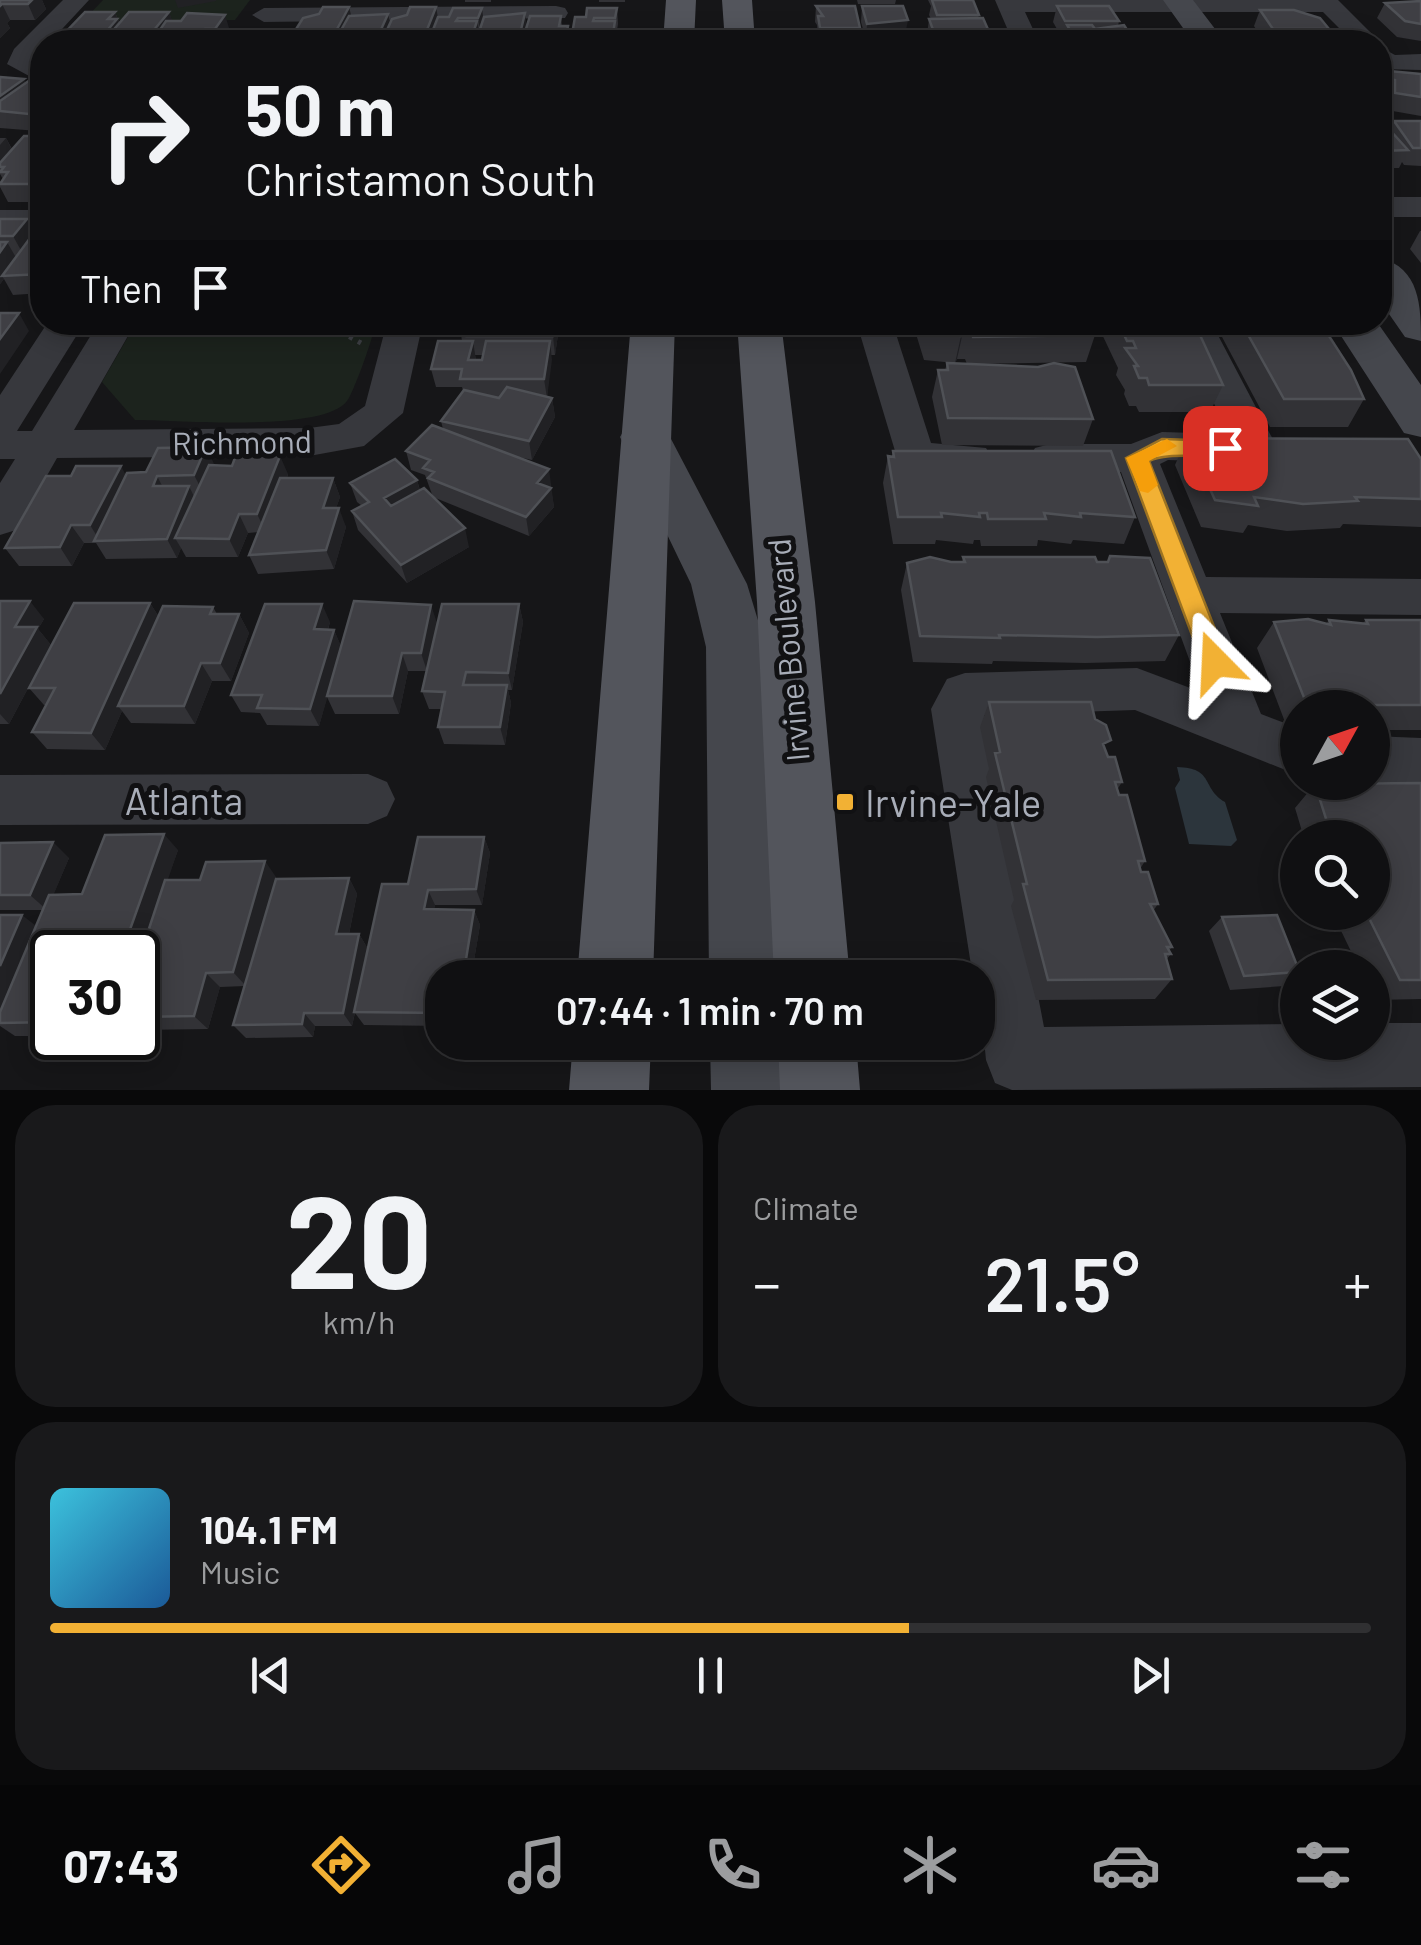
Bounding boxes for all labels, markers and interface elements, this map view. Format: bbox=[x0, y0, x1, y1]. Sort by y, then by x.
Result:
text: 50 m bbox=[245, 66, 395, 150]
icon: right bbox=[80, 70, 210, 200]
text: Christamon South bbox=[245, 151, 596, 205]
icon: arrive bbox=[183, 260, 238, 315]
text: Then bbox=[80, 265, 163, 311]
pin bbox=[1183, 406, 1268, 491]
street label: Richmond bbox=[172, 421, 312, 461]
icon: arrive bbox=[1198, 421, 1253, 476]
street label: Irvine Boulevard bbox=[758, 537, 816, 763]
position arrow bbox=[1163, 610, 1267, 714]
north arrow bbox=[1280, 690, 1390, 800]
map controls bbox=[1280, 690, 1390, 1060]
street label: Atlanta bbox=[125, 777, 243, 823]
place label: Irvine-Yale bbox=[865, 779, 1041, 825]
marker: Irvine-Yale bbox=[834, 791, 856, 813]
button: search bbox=[1280, 820, 1390, 930]
speed limit sign: 30 bbox=[30, 930, 160, 1060]
button: layers bbox=[1280, 950, 1390, 1060]
text: 07:44 · 1 min · 70 m bbox=[556, 987, 864, 1033]
text: 20 bbox=[286, 1159, 432, 1315]
text: Climate bbox=[753, 1188, 859, 1226]
text: 21.5° bbox=[984, 1237, 1140, 1327]
text: − bbox=[753, 1249, 781, 1315]
text: + bbox=[1343, 1249, 1371, 1315]
text: km/h bbox=[323, 1302, 395, 1340]
text: 104.1 FM bbox=[200, 1506, 338, 1552]
text: Music bbox=[200, 1552, 280, 1590]
icon: previous bbox=[243, 1648, 298, 1703]
icon: pause bbox=[683, 1648, 738, 1703]
icon: next bbox=[1123, 1648, 1178, 1703]
icon: directions bbox=[306, 1830, 376, 1900]
icon: music bbox=[502, 1830, 572, 1900]
icon: phone bbox=[698, 1830, 768, 1900]
icon: climate bbox=[895, 1830, 965, 1900]
icon: car bbox=[1091, 1830, 1161, 1900]
icon: filters bbox=[1288, 1830, 1358, 1900]
text: 07:43 bbox=[63, 1838, 179, 1892]

